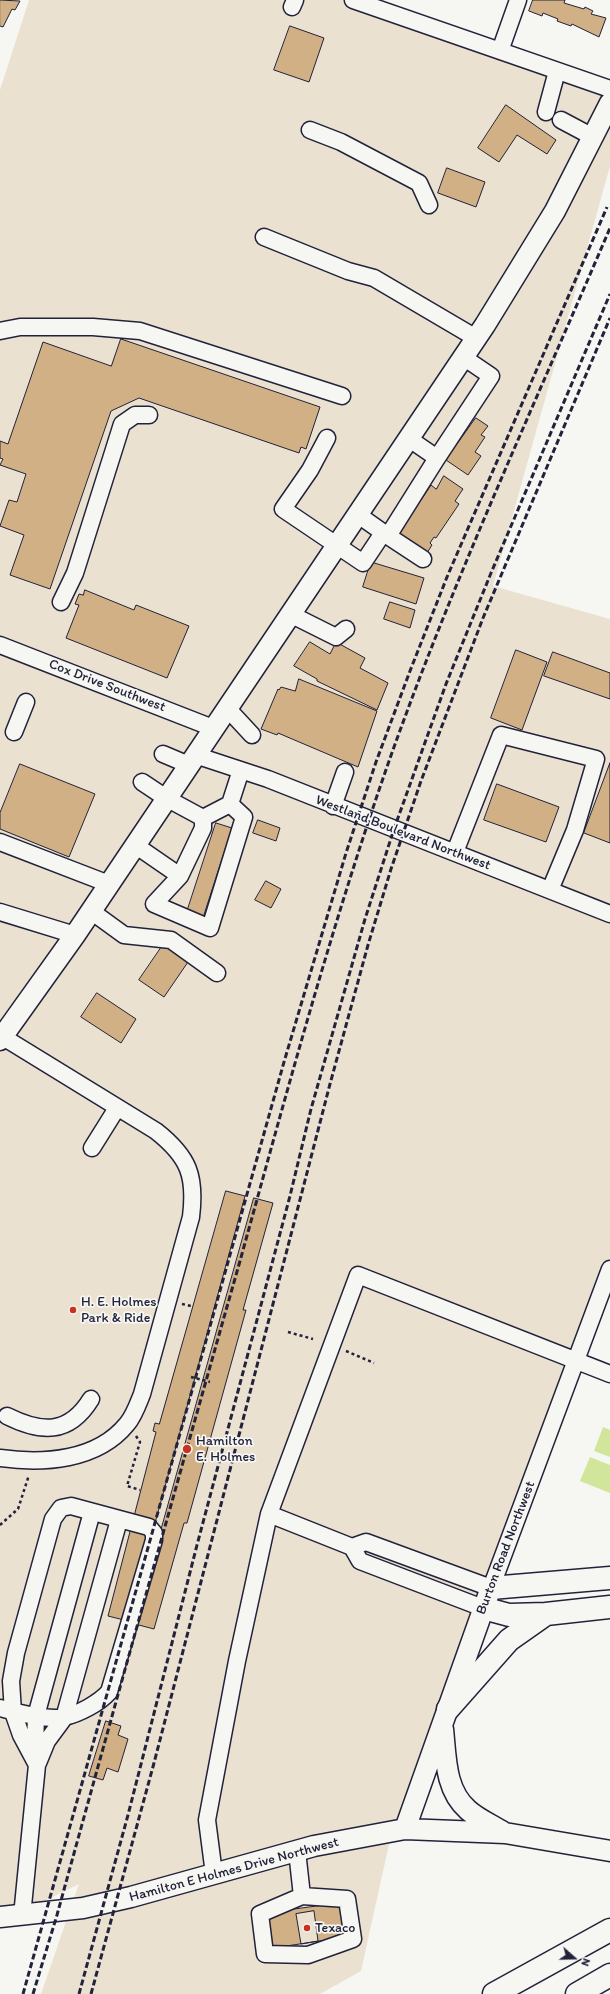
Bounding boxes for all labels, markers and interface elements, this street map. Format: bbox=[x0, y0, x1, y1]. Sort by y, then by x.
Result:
street label: Cox Drive Southwest bbox=[46, 656, 168, 716]
street label: Westland Boulevard Northwest bbox=[313, 792, 493, 874]
place label: H. E. Holmes Park & Ride bbox=[81, 1294, 157, 1326]
marker: H. E. Holmes Park & Ride bbox=[68, 1305, 78, 1315]
place label: Hamilton E. Holmes bbox=[196, 1433, 255, 1466]
marker: Hamilton E. Holmes bbox=[181, 1443, 193, 1455]
street label: Burton Road Northwest bbox=[473, 1479, 539, 1617]
street label: Hamilton E Holmes Drive Northwest bbox=[127, 1834, 341, 1906]
place label: Texaco bbox=[315, 1920, 355, 1936]
marker: Texaco bbox=[302, 1923, 312, 1933]
north arrow bbox=[554, 1938, 594, 1978]
text: N bbox=[578, 1957, 593, 1968]

